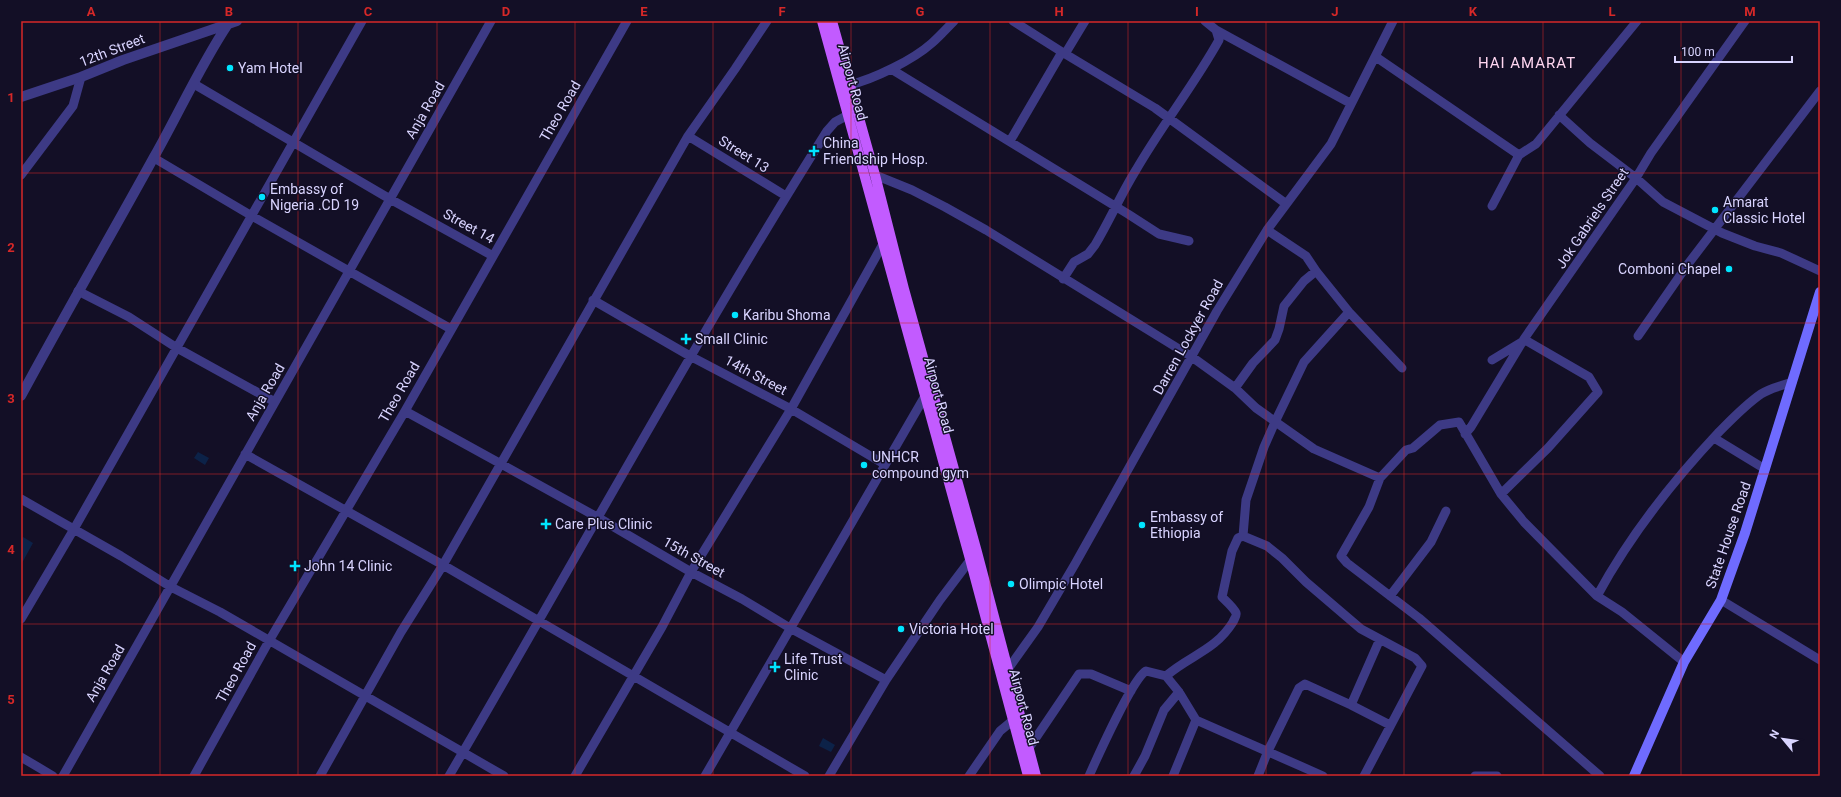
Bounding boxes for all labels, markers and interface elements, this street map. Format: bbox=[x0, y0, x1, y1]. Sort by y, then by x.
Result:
text: A bbox=[87, 4, 96, 19]
text: B bbox=[225, 4, 233, 19]
text: C bbox=[364, 4, 373, 19]
text: D bbox=[502, 4, 510, 19]
text: E bbox=[640, 4, 648, 19]
text: F bbox=[778, 4, 786, 19]
text: G bbox=[916, 4, 925, 19]
text: H bbox=[1054, 4, 1064, 19]
text: I bbox=[1195, 4, 1199, 19]
text: J bbox=[1331, 4, 1339, 19]
text: K bbox=[1469, 4, 1478, 19]
text: L bbox=[1608, 4, 1616, 19]
text: M bbox=[1744, 4, 1756, 19]
street label: 12th Street bbox=[77, 30, 147, 70]
scale bar bbox=[1675, 38, 1792, 64]
street label: Airport Road bbox=[835, 42, 871, 122]
text: 100 m bbox=[1681, 45, 1715, 59]
district label: HAI AMARAT bbox=[1478, 54, 1576, 72]
place label: Yam Hotel bbox=[238, 60, 303, 76]
marker: Yam Hotel bbox=[225, 63, 235, 73]
street label: Theo Road bbox=[536, 78, 584, 144]
street label: Anja Road bbox=[402, 79, 448, 141]
text: 1 bbox=[7, 90, 15, 105]
street label: Street 13 bbox=[716, 132, 772, 176]
place label: China Friendship Hosp. bbox=[823, 135, 928, 167]
marker: China Friendship Hosp. bbox=[808, 145, 820, 157]
street label: Jok Gabriels Street bbox=[1552, 164, 1632, 271]
place label: Embassy of Nigeria .CD 19 bbox=[270, 181, 359, 213]
marker: Embassy of Nigeria .CD 19 bbox=[257, 192, 267, 202]
place label: Amarat Classic Hotel bbox=[1723, 194, 1805, 226]
street label: Street 14 bbox=[441, 205, 498, 247]
marker: Amarat Classic Hotel bbox=[1710, 205, 1720, 215]
text: 2 bbox=[7, 240, 15, 255]
place label: Comboni Chapel bbox=[1618, 261, 1721, 277]
marker: Comboni Chapel bbox=[1724, 264, 1734, 274]
street label: Darren Lockyer Road bbox=[1150, 277, 1226, 397]
place label: Karibu Shoma bbox=[743, 307, 831, 323]
marker: Karibu Shoma bbox=[730, 310, 740, 320]
place label: Small Clinic bbox=[695, 331, 768, 347]
marker: Small Clinic bbox=[680, 333, 692, 345]
street label: 14th Street bbox=[722, 352, 790, 398]
street label: Airport Road bbox=[921, 355, 957, 435]
street label: Theo Road bbox=[375, 359, 423, 425]
street label: Anja Road bbox=[242, 361, 288, 423]
text: 3 bbox=[7, 391, 15, 406]
place label: UNHCR compound gym bbox=[872, 449, 969, 481]
marker: UNHCR compound gym bbox=[859, 460, 869, 470]
street label: State House Road bbox=[1702, 479, 1754, 591]
place label: Embassy of Ethiopia bbox=[1150, 509, 1223, 541]
place label: Care Plus Clinic bbox=[555, 516, 652, 532]
marker: Care Plus Clinic bbox=[540, 518, 552, 530]
marker: Embassy of Ethiopia bbox=[1137, 520, 1147, 530]
street label: 15th Street bbox=[660, 533, 728, 581]
text: 4 bbox=[7, 542, 15, 557]
place label: John 14 Clinic bbox=[304, 558, 392, 574]
marker: John 14 Clinic bbox=[289, 560, 301, 572]
place label: Olimpic Hotel bbox=[1019, 576, 1103, 592]
marker: Olimpic Hotel bbox=[1006, 579, 1016, 589]
place label: Victoria Hotel bbox=[909, 621, 994, 637]
marker: Victoria Hotel bbox=[896, 624, 906, 634]
street label: Theo Road bbox=[213, 639, 259, 705]
street label: Anja Road bbox=[82, 642, 128, 704]
place label: Life Trust Clinic bbox=[784, 651, 843, 683]
marker: Life Trust Clinic bbox=[769, 661, 781, 673]
street label: Airport Road bbox=[1006, 667, 1042, 747]
text: 5 bbox=[7, 692, 15, 707]
north arrow bbox=[1763, 719, 1803, 759]
text: N bbox=[1767, 728, 1782, 741]

